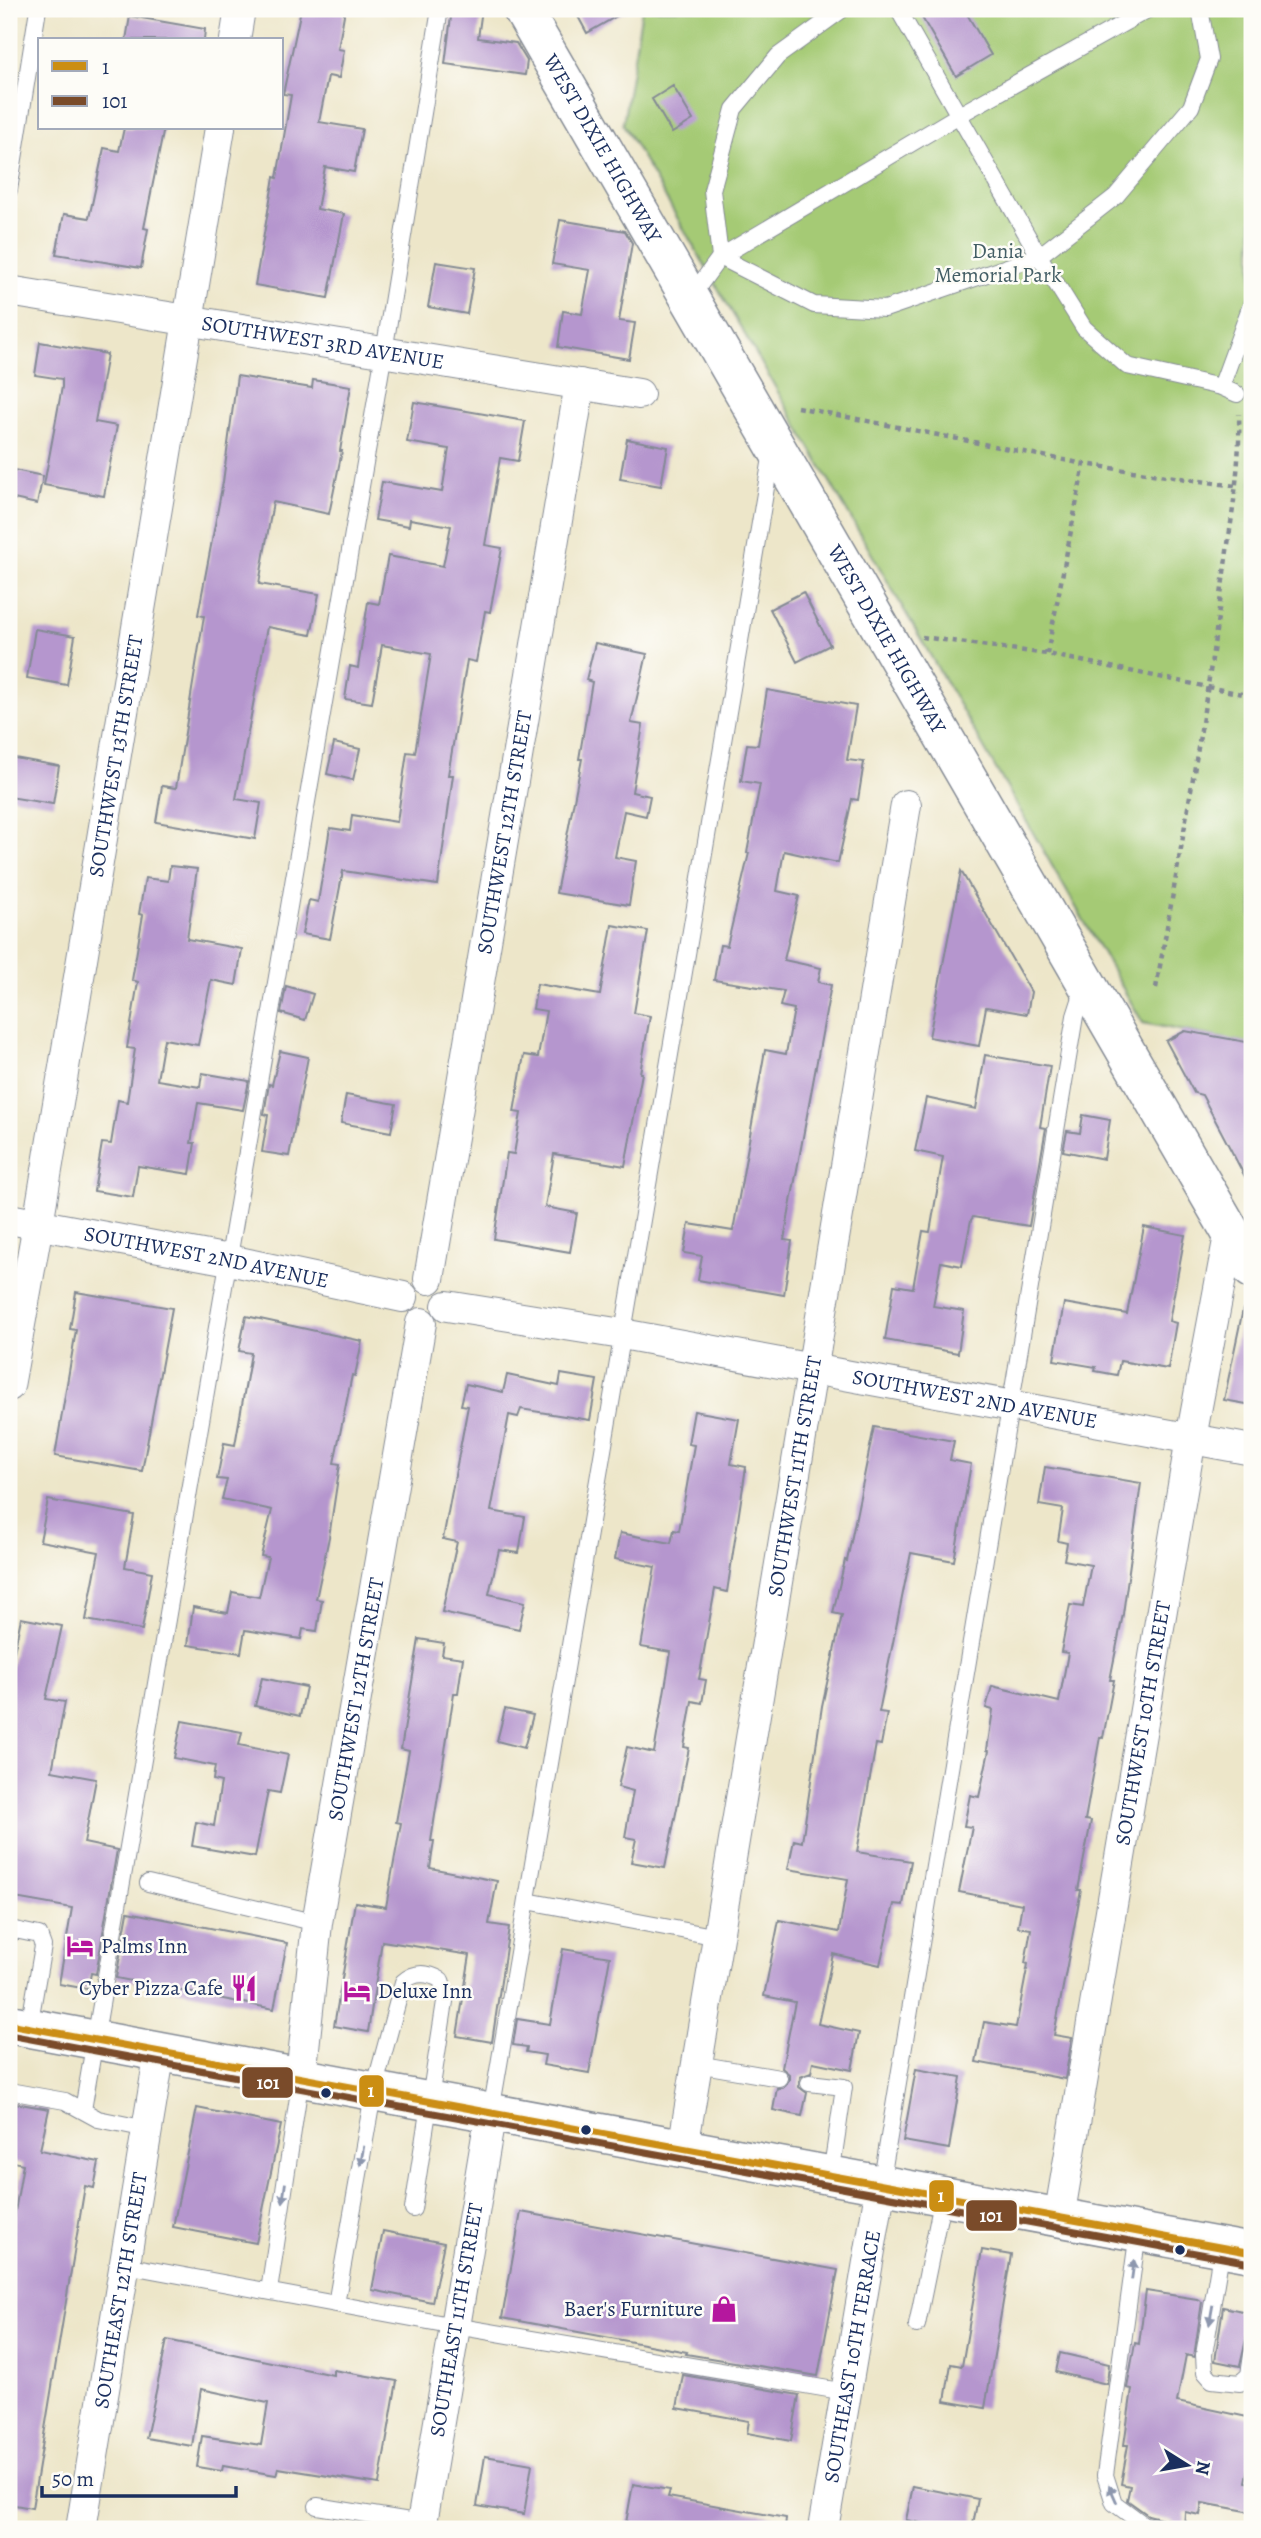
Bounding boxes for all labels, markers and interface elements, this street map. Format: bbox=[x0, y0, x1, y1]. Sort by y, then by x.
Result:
legend bbox=[38, 38, 284, 130]
street label: WEST DIXIE HIGHWAY bbox=[536, 48, 669, 248]
text: 1 bbox=[102, 53, 109, 81]
text: 101 bbox=[102, 87, 128, 115]
park label: Dania Memorial Park bbox=[934, 237, 1062, 289]
street label: SOUTHWEST 3RD AVENUE bbox=[200, 309, 446, 376]
street label: WEST DIXIE HIGHWAY bbox=[821, 539, 953, 739]
street label: SOUTHWEST 13TH STREET bbox=[82, 632, 150, 879]
street label: SOUTHWEST 12TH STREET bbox=[470, 708, 539, 956]
street label: SOUTHWEST 2ND AVENUE bbox=[82, 1219, 331, 1295]
street label: SOUTHWEST 11TH STREET bbox=[761, 1353, 828, 1599]
street label: SOUTHWEST 2ND AVENUE bbox=[850, 1363, 1100, 1435]
street label: SOUTHWEST 12TH STREET bbox=[321, 1575, 391, 1823]
street label: SOUTHWEST 10TH STREET bbox=[1108, 1598, 1177, 1848]
hotel icon: Palms Inn bbox=[65, 1931, 95, 1961]
place label: Palms Inn bbox=[101, 1932, 188, 1960]
restaurant icon: Cyber Pizza Cafe bbox=[229, 1973, 259, 2003]
place label: Cyber Pizza Cafe bbox=[79, 1974, 223, 2002]
hotel icon: Deluxe Inn bbox=[342, 1976, 372, 2006]
place label: Deluxe Inn bbox=[378, 1977, 472, 2005]
line badge: 101 bbox=[241, 2066, 294, 2099]
text: 101 bbox=[256, 2070, 280, 2096]
line badge: 1 bbox=[358, 2074, 385, 2108]
text: 1 bbox=[368, 2078, 375, 2104]
unlabelled marker bbox=[319, 2086, 333, 2100]
unlabelled marker bbox=[579, 2123, 593, 2137]
one-way arrow bbox=[357, 2146, 368, 2168]
street label: SOUTHEAST 12TH STREET bbox=[87, 2169, 154, 2411]
line badge: 1 bbox=[928, 2179, 955, 2213]
one-way arrow bbox=[278, 2182, 289, 2204]
text: 1 bbox=[938, 2183, 945, 2209]
line badge: 101 bbox=[965, 2199, 1018, 2232]
street label: SOUTHEAST 11TH STREET bbox=[423, 2201, 490, 2439]
text: 101 bbox=[979, 2203, 1003, 2229]
street label: SOUTHEAST 10TH TERRACE bbox=[817, 2228, 887, 2485]
unlabelled marker bbox=[1173, 2243, 1187, 2257]
one-way arrow bbox=[1127, 2259, 1138, 2281]
shop icon: Baer's Furniture bbox=[709, 2294, 739, 2324]
place label: Baer's Furniture bbox=[564, 2295, 703, 2323]
one-way arrow bbox=[1205, 2304, 1216, 2326]
north arrow bbox=[1152, 2430, 1222, 2500]
scale bar bbox=[42, 2454, 236, 2498]
text: N bbox=[1189, 2459, 1217, 2477]
text: 50 m bbox=[52, 2465, 94, 2493]
one-way arrow bbox=[1107, 2484, 1119, 2504]

